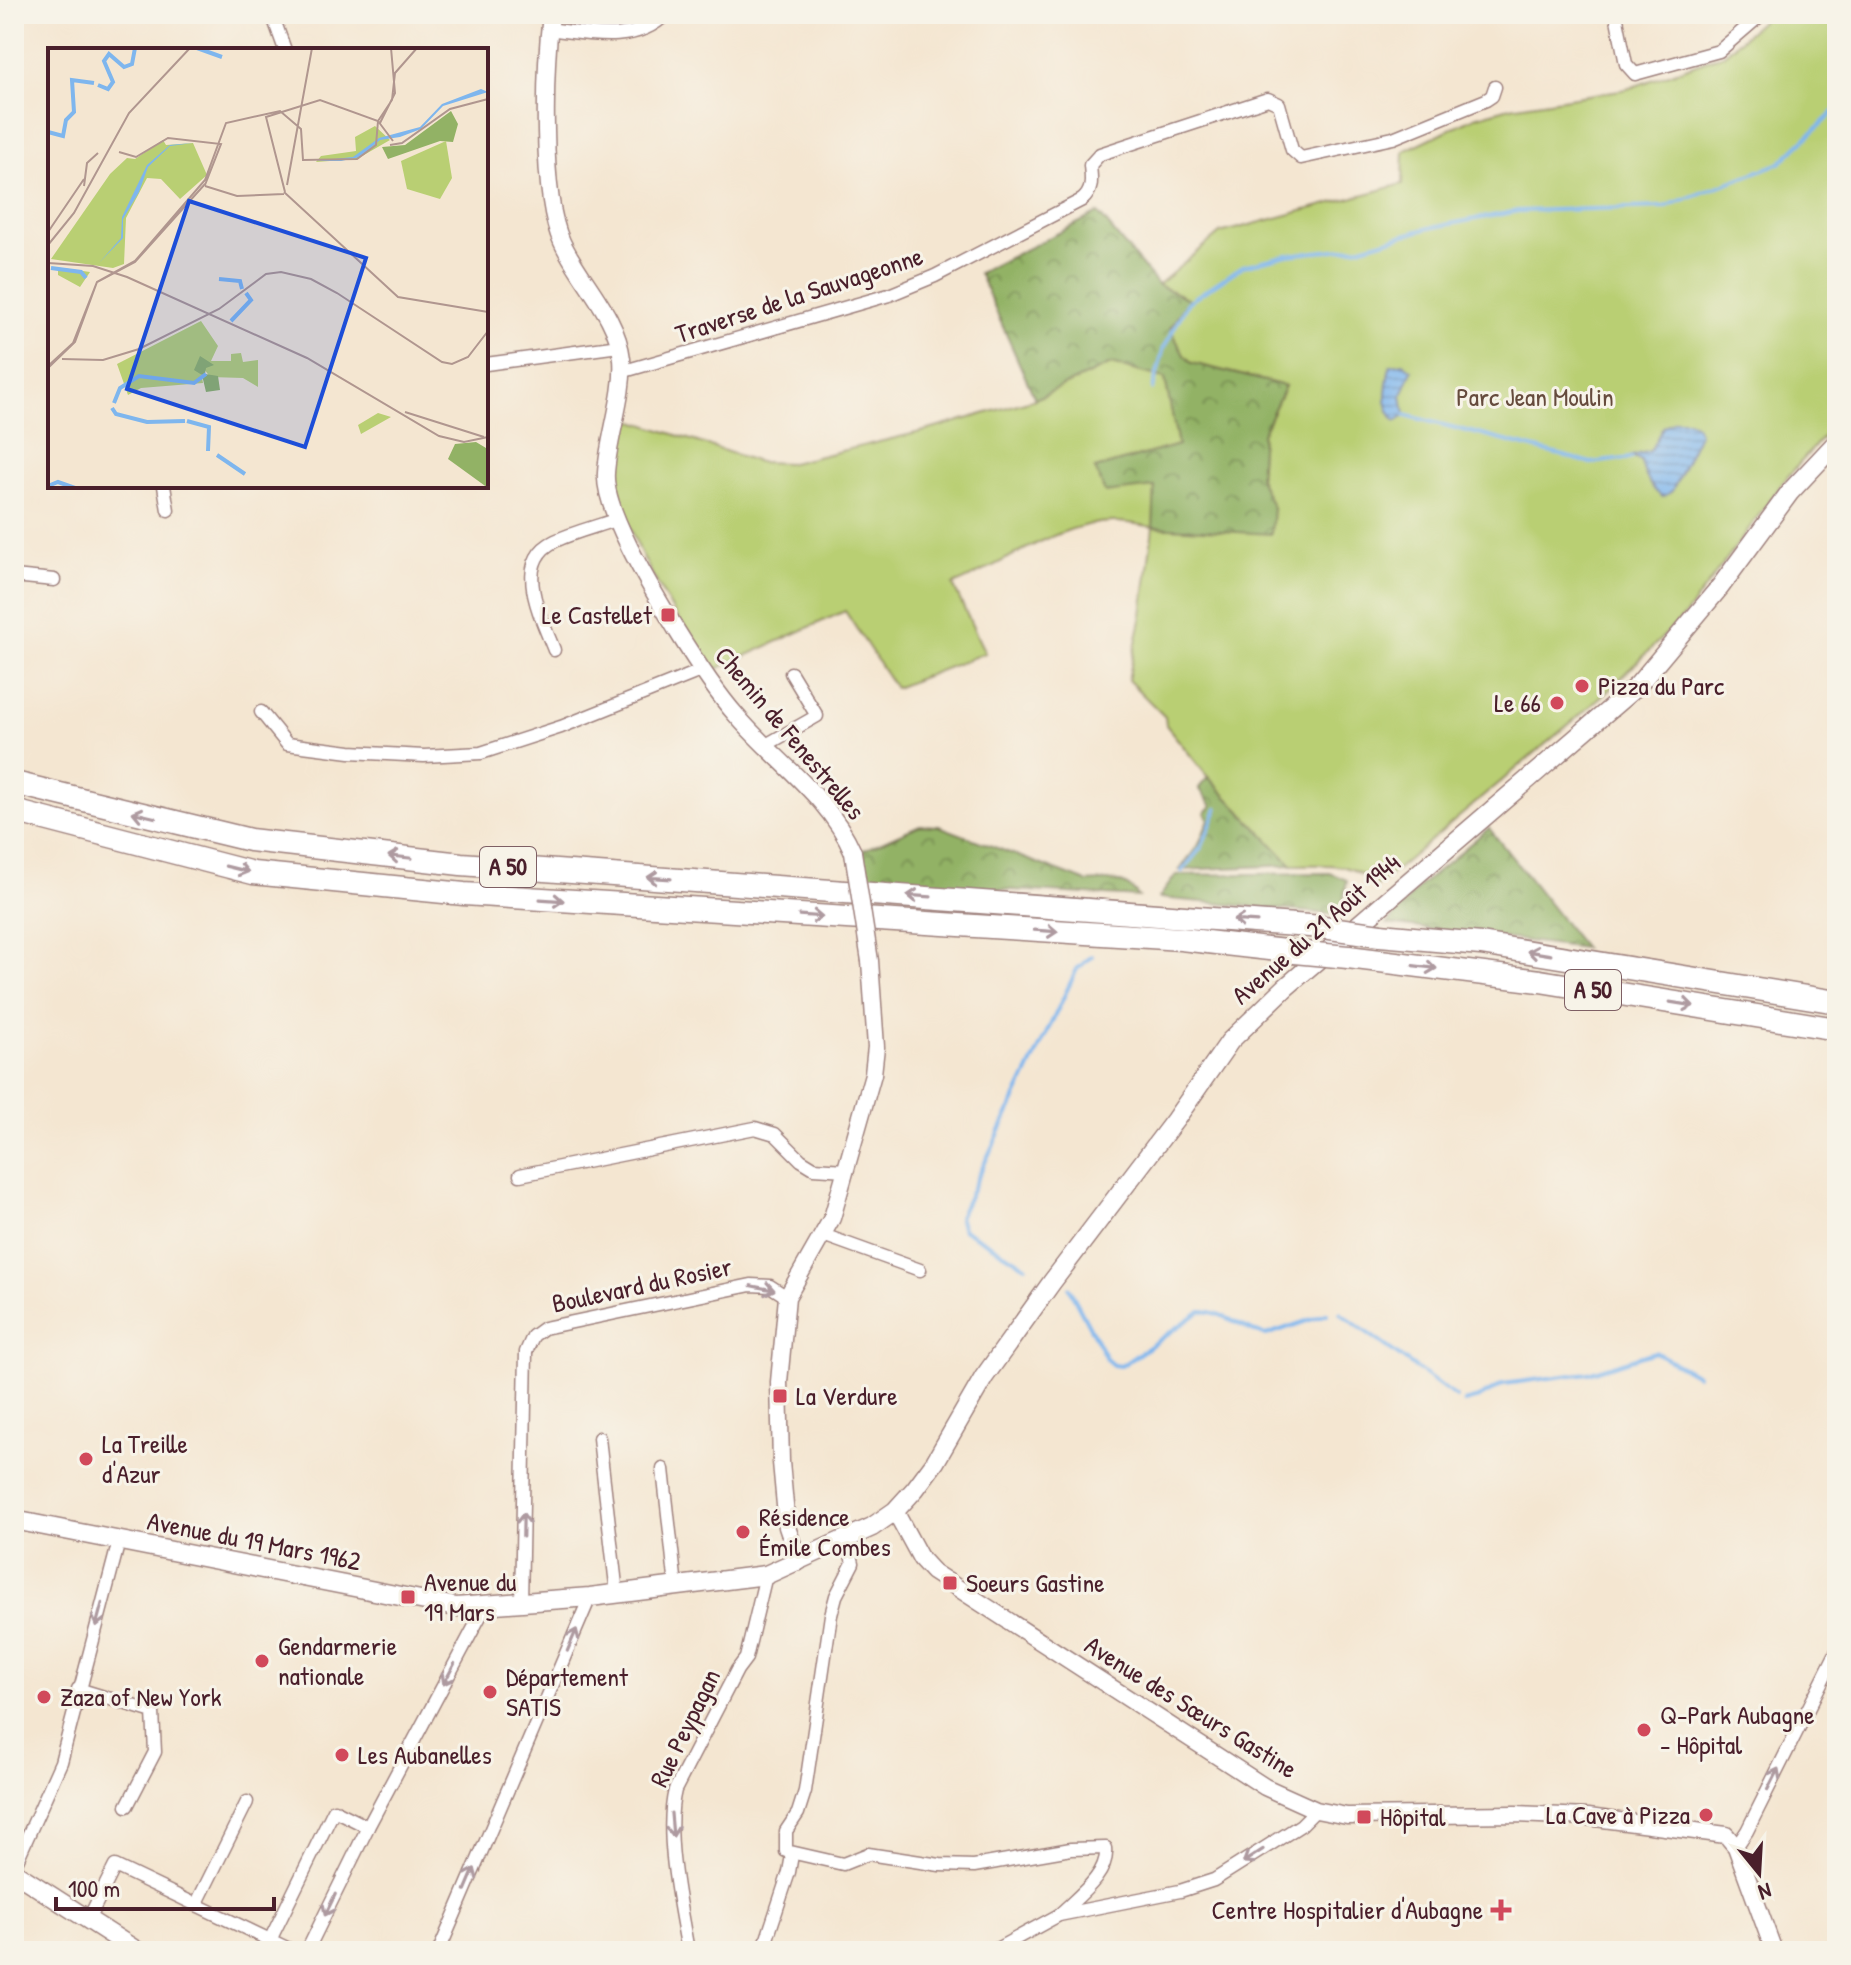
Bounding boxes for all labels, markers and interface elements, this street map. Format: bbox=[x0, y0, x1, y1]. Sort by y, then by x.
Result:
inset map bbox=[48, 48, 488, 488]
street label: Traverse de la Sauvageonne bbox=[671, 238, 927, 351]
park label: Parc Jean Moulin bbox=[1456, 379, 1614, 414]
place label: Le Castellet bbox=[542, 597, 653, 632]
marker: Le Castellet bbox=[659, 606, 677, 624]
street label: Chemin de Fenestrelles bbox=[707, 639, 873, 827]
place label: Pizza du Parc bbox=[1598, 668, 1724, 703]
marker: Pizza du Parc bbox=[1573, 677, 1591, 695]
place label: Le 66 bbox=[1494, 685, 1541, 720]
marker: Le 66 bbox=[1548, 694, 1566, 712]
one-way arrow bbox=[132, 806, 158, 821]
street label: Avenue du 21 Août 1944 bbox=[1224, 846, 1408, 1012]
road number: A 50 bbox=[480, 847, 536, 887]
one-way arrow bbox=[388, 849, 413, 864]
one-way arrow bbox=[224, 863, 250, 878]
one-way arrow bbox=[646, 870, 673, 885]
one-way arrow bbox=[906, 888, 933, 903]
one-way arrow bbox=[538, 893, 565, 908]
one-way arrow bbox=[797, 909, 824, 924]
one-way arrow bbox=[1232, 913, 1259, 928]
one-way arrow bbox=[1032, 924, 1059, 939]
one-way arrow bbox=[1527, 945, 1552, 960]
one-way arrow bbox=[1412, 960, 1437, 975]
road number: A 50 bbox=[1565, 970, 1621, 1010]
one-way arrow bbox=[1669, 997, 1694, 1012]
street label: Boulevard du Rosier bbox=[549, 1248, 735, 1321]
one-way arrow bbox=[750, 1281, 775, 1296]
place label: La Verdure bbox=[796, 1378, 898, 1413]
marker: La Verdure bbox=[771, 1387, 789, 1405]
place label: La Treille d'Azur bbox=[102, 1426, 188, 1491]
marker: La Treille d'Azur bbox=[77, 1450, 95, 1468]
place label: Résidence Émile Combes bbox=[759, 1499, 891, 1564]
street label: Avenue du 19 Mars 1962 bbox=[144, 1503, 364, 1578]
one-way arrow bbox=[515, 1512, 530, 1539]
marker: Résidence Émile Combes bbox=[734, 1523, 752, 1541]
place label: Avenue du 19 Mars bbox=[424, 1564, 516, 1629]
place label: Soeurs Gastine bbox=[966, 1565, 1105, 1600]
marker: Soeurs Gastine bbox=[941, 1574, 959, 1592]
marker: Avenue du 19 Mars bbox=[399, 1588, 417, 1606]
one-way arrow bbox=[90, 1602, 105, 1628]
street label: Avenue des Sœurs Gastine bbox=[1078, 1627, 1304, 1786]
place label: Gendarmerie nationale bbox=[278, 1628, 397, 1693]
one-way arrow bbox=[565, 1628, 580, 1653]
marker: Gendarmerie nationale bbox=[253, 1652, 271, 1670]
place label: Département SATIS bbox=[506, 1659, 629, 1724]
one-way arrow bbox=[441, 1662, 457, 1686]
street label: Rue Peypagan bbox=[641, 1663, 728, 1793]
place label: Zaza of New York bbox=[60, 1679, 222, 1714]
marker: Département SATIS bbox=[481, 1683, 499, 1701]
marker: Zaza of New York bbox=[35, 1688, 53, 1706]
place label: Q-Park Aubagne - Hôpital bbox=[1660, 1697, 1815, 1762]
marker: Q-Park Aubagne - Hôpital bbox=[1635, 1721, 1653, 1739]
place label: Les Aubanelles bbox=[358, 1737, 492, 1772]
marker: Les Aubanelles bbox=[333, 1746, 351, 1764]
one-way arrow bbox=[1766, 1767, 1781, 1791]
place label: La Cave à Pizza bbox=[1546, 1797, 1690, 1832]
place label: Hôpital bbox=[1380, 1799, 1446, 1834]
marker: La Cave à Pizza bbox=[1697, 1806, 1715, 1824]
marker: Hôpital bbox=[1355, 1808, 1373, 1826]
one-way arrow bbox=[665, 1811, 680, 1838]
north arrow bbox=[1719, 1833, 1799, 1913]
one-way arrow bbox=[1242, 1848, 1265, 1864]
scale bar bbox=[56, 1861, 274, 1911]
one-way arrow bbox=[463, 1867, 478, 1892]
text: 100 m bbox=[68, 1872, 120, 1904]
text: N bbox=[1755, 1876, 1775, 1908]
place label: Centre Hospitalier d'Aubagne bbox=[1211, 1892, 1483, 1927]
one-way arrow bbox=[321, 1893, 337, 1917]
marker: Centre Hospitalier d'Aubagne bbox=[1490, 1899, 1512, 1921]

